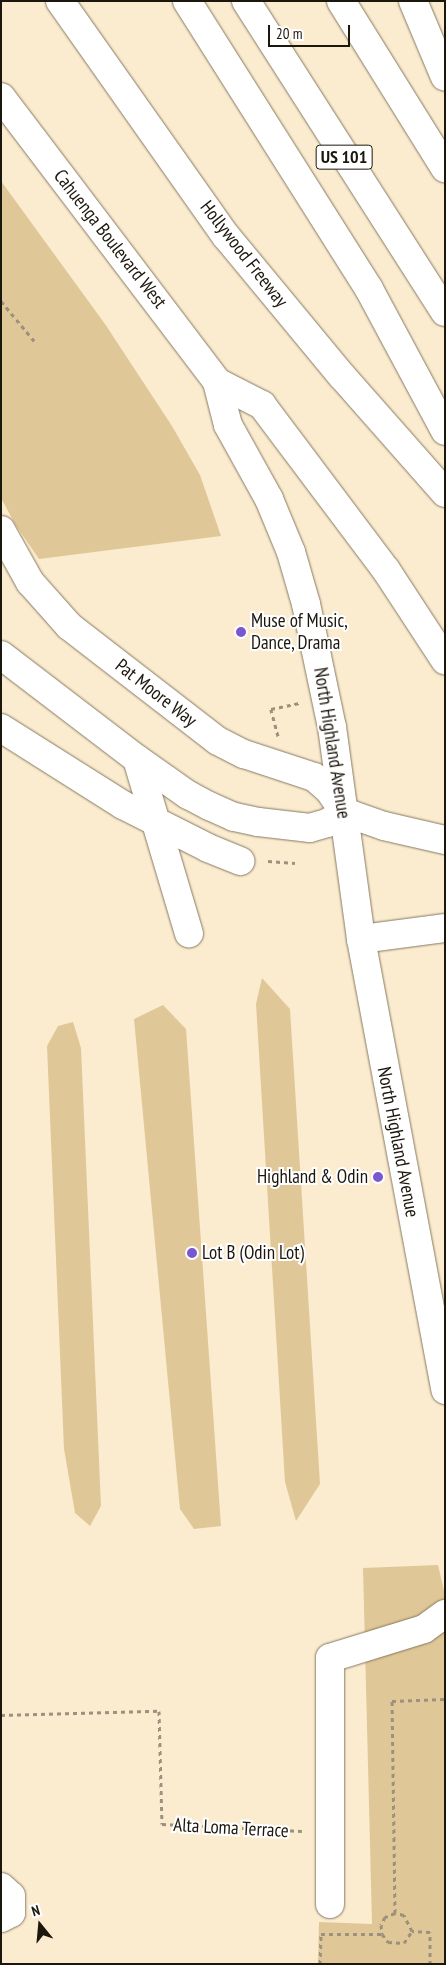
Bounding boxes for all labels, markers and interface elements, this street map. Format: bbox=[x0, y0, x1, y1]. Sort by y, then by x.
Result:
scale bar bbox=[271, 15, 354, 47]
text: 20 m bbox=[276, 24, 302, 43]
road number: US 101 bbox=[315, 142, 373, 172]
street label: Cahuenga Boulevard West bbox=[49, 165, 171, 313]
street label: Hollywood Freeway bbox=[195, 196, 293, 312]
place label: Muse of Music, Dance, Drama bbox=[251, 610, 348, 654]
marker: Muse of Music, Dance, Drama bbox=[235, 626, 247, 638]
street label: Pat Moore Way bbox=[111, 654, 201, 732]
street label: North Highland Avenue bbox=[309, 666, 355, 820]
street label: North Highland Avenue bbox=[372, 1065, 424, 1219]
place label: Highland & Odin bbox=[257, 1166, 368, 1188]
marker: Highland & Odin bbox=[372, 1171, 384, 1183]
place label: Lot B (Odin Lot) bbox=[202, 1242, 304, 1264]
marker: Lot B (Odin Lot) bbox=[186, 1247, 198, 1259]
street label: Alta Loma Terrace bbox=[172, 1814, 290, 1842]
north arrow bbox=[15, 1900, 65, 1950]
text: N bbox=[29, 1901, 42, 1920]

